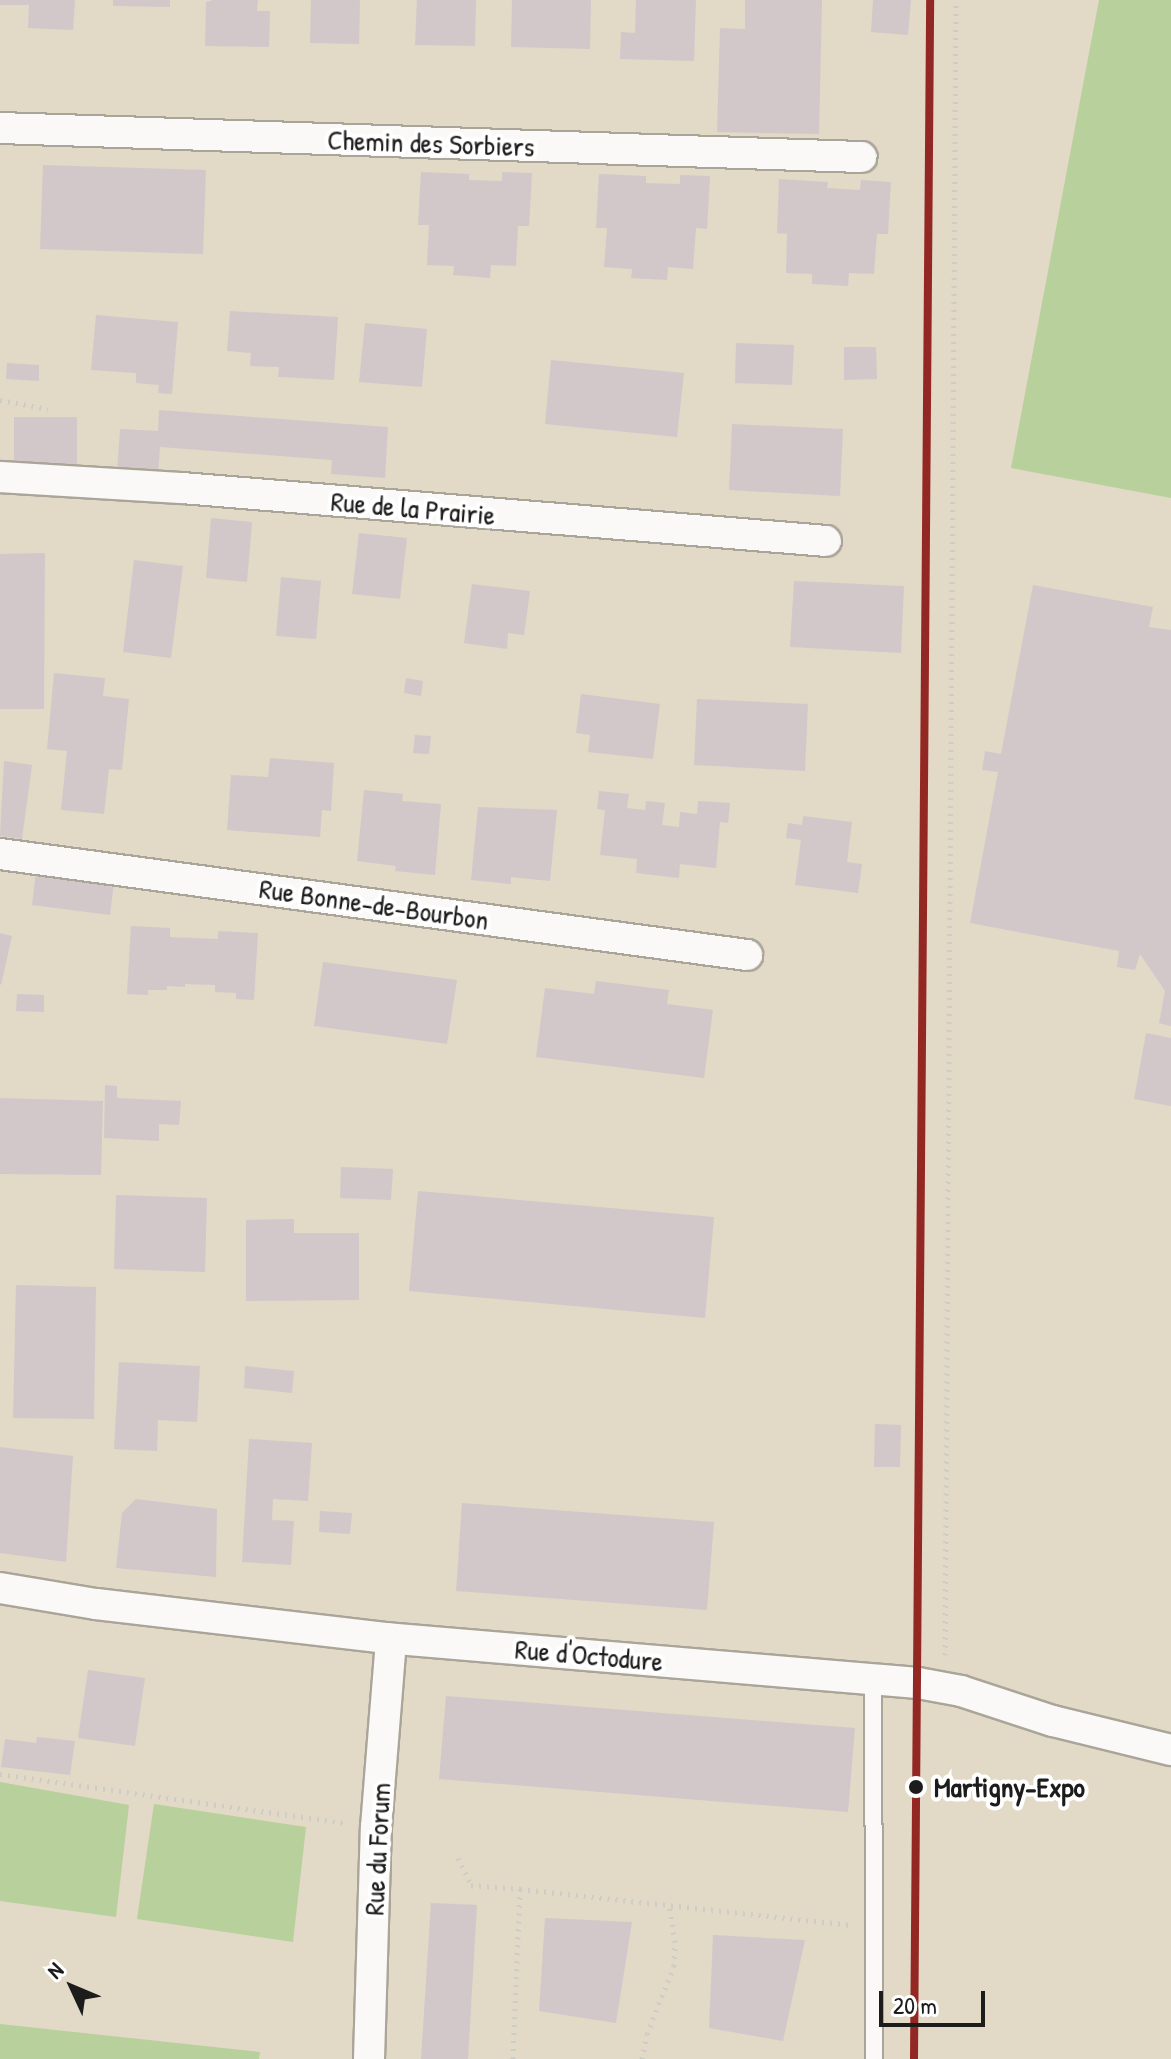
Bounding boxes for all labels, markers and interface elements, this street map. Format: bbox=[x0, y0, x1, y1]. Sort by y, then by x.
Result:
street label: Chemin des Sorbiers bbox=[327, 123, 535, 163]
street label: Rue de la Prairie bbox=[330, 484, 496, 532]
street label: Rue Bonne-de-Bourbon bbox=[257, 871, 491, 937]
street label: Rue d'Octodure bbox=[514, 1632, 664, 1678]
place label: Martigny-Expo bbox=[934, 1770, 1085, 1804]
marker: Martigny-Expo bbox=[905, 1776, 927, 1798]
street label: Rue du Forum bbox=[357, 1782, 397, 1916]
north arrow bbox=[32, 1947, 112, 2027]
text: N bbox=[40, 1956, 70, 1985]
scale bar bbox=[883, 1975, 989, 2025]
text: 20 m bbox=[893, 1989, 937, 2021]

